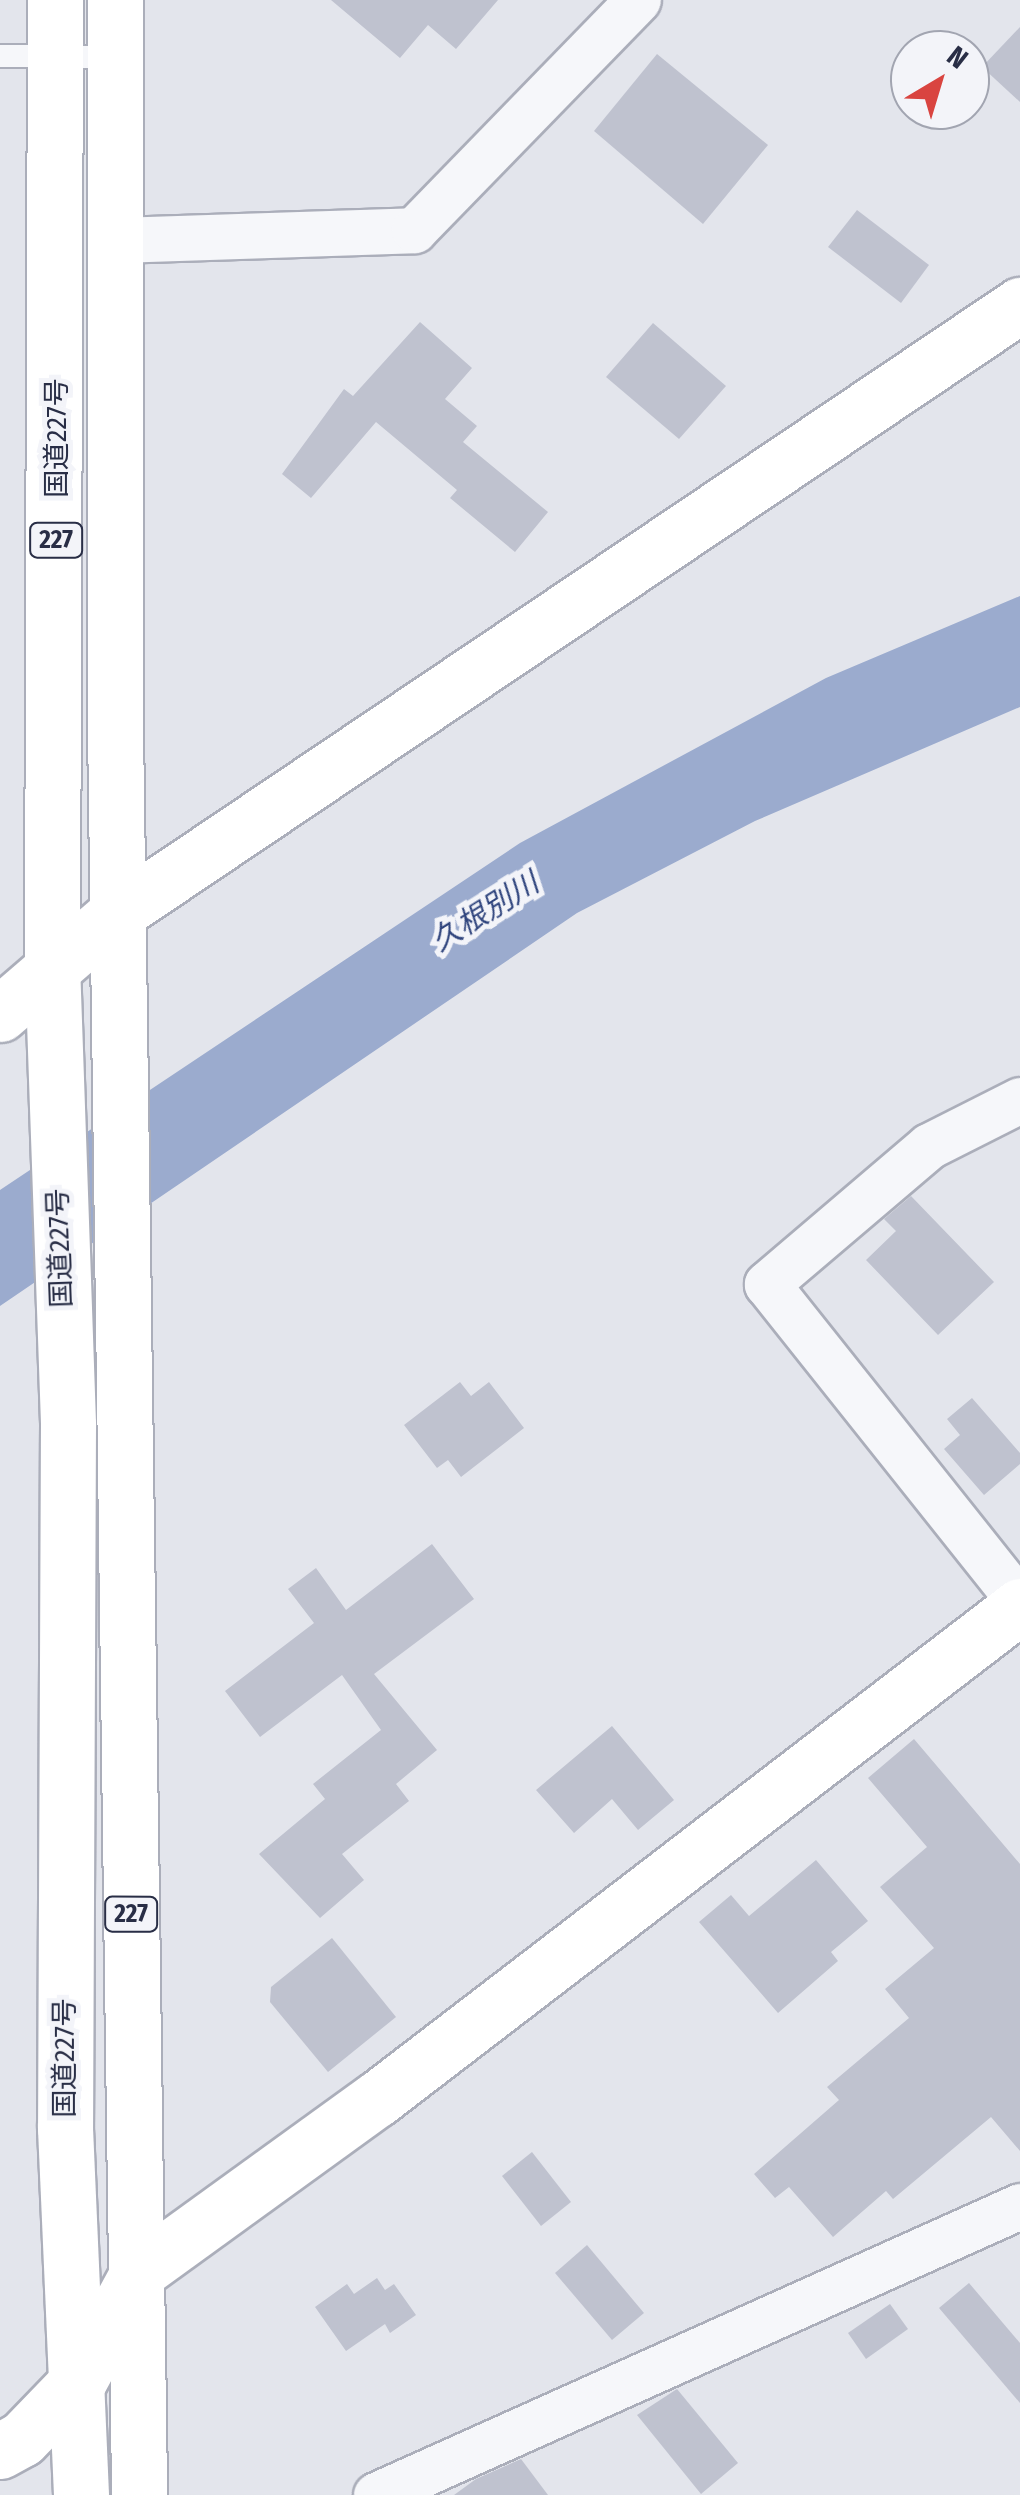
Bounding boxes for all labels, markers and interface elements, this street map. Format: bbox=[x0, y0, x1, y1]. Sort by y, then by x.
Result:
north arrow bbox=[890, 30, 990, 130]
text: N bbox=[941, 39, 974, 76]
street label: 国道227号 bbox=[40, 378, 74, 498]
road number: 227 bbox=[28, 520, 84, 560]
water label: 久根別川 bbox=[425, 865, 545, 959]
street label: 国道227号 bbox=[41, 1188, 79, 1308]
road number: 227 bbox=[104, 1894, 158, 1934]
street label: 国道227号 bbox=[48, 1998, 82, 2118]

